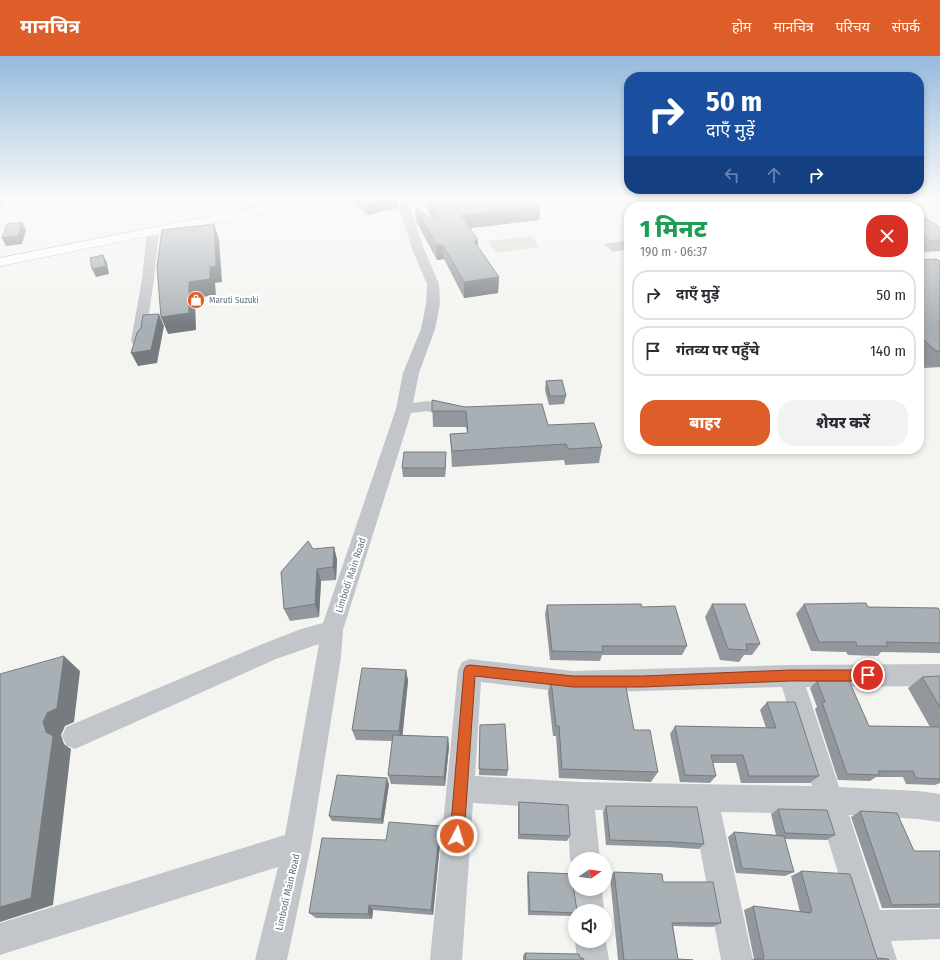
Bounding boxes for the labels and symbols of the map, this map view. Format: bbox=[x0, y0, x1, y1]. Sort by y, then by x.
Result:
shop icon: Maruti Suzuki bbox=[186, 290, 206, 310]
place label: Maruti Suzuki bbox=[209, 295, 259, 305]
street label: Limbodi Main Road bbox=[333, 536, 369, 614]
pin bbox=[851, 658, 885, 692]
position arrow bbox=[436, 815, 478, 857]
north arrow bbox=[568, 852, 612, 896]
street label: Limbodi Main Road bbox=[273, 853, 303, 932]

